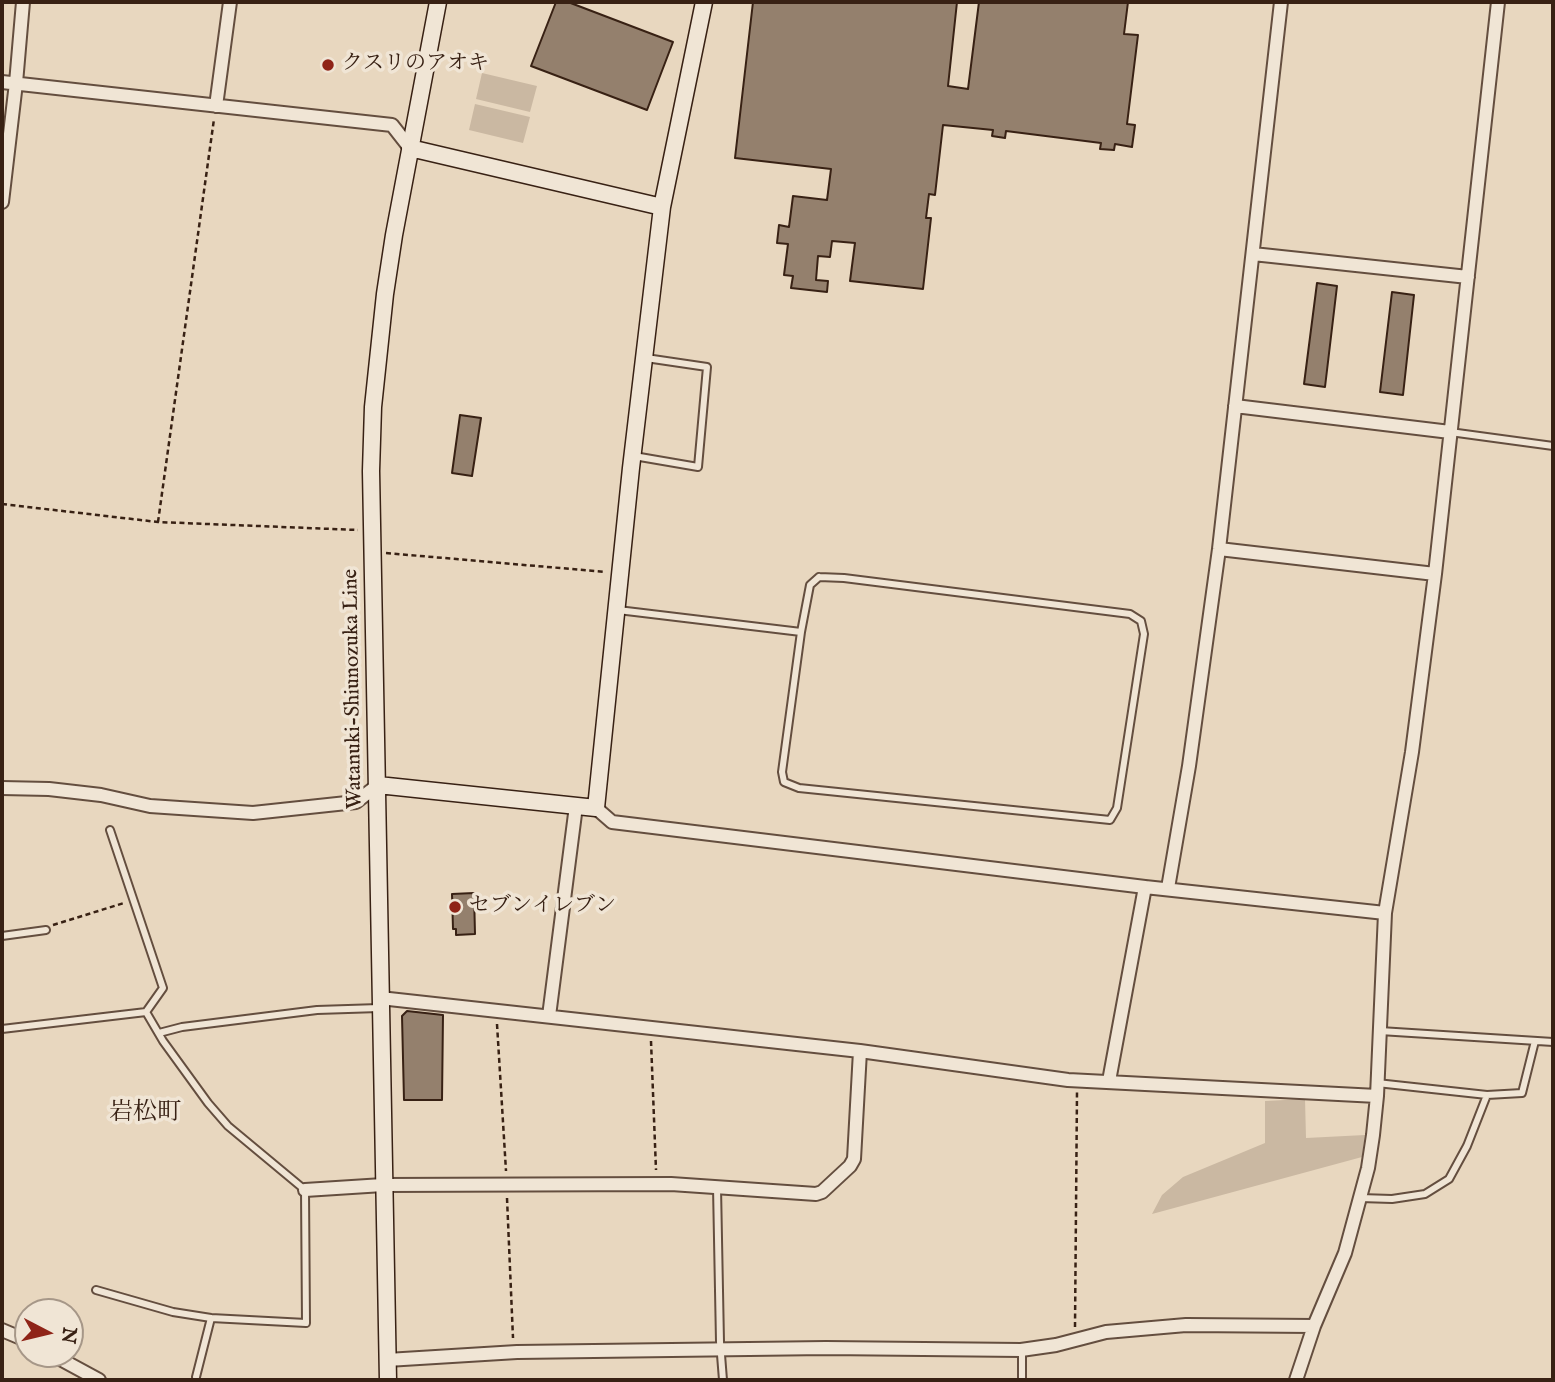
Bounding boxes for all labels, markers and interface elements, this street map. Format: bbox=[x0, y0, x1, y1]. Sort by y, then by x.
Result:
place label: クスリのアオキ bbox=[342, 52, 489, 78]
marker: クスリのアオキ bbox=[320, 57, 336, 73]
street label: Watanuki-Shiunozuka Line bbox=[339, 569, 369, 809]
place label: セブンイレブン bbox=[469, 894, 616, 920]
marker: セブンイレブン bbox=[447, 899, 463, 915]
district label: 岩松町 bbox=[109, 1100, 181, 1128]
north arrow bbox=[14, 1298, 84, 1368]
text: N bbox=[55, 1326, 81, 1345]

